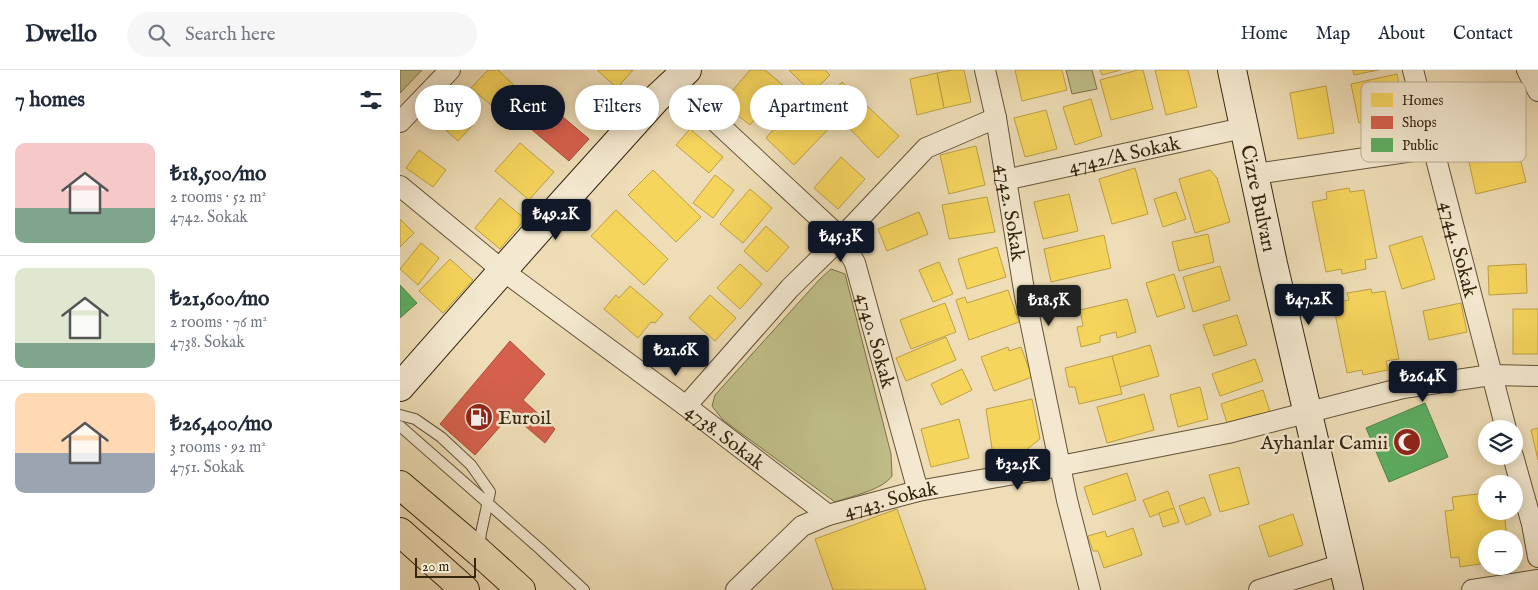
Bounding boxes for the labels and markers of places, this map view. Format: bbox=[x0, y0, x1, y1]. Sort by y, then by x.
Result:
pin: ₺49.2K bbox=[515, 198, 597, 241]
pin: ₺45.3K bbox=[800, 220, 882, 263]
pin: ₺18.5K bbox=[1008, 284, 1090, 327]
pin: ₺47.2K bbox=[1268, 284, 1350, 326]
pin: ₺21.6K bbox=[635, 334, 717, 377]
pin: ₺26.4K bbox=[1382, 360, 1464, 403]
fuel station icon: Euroil bbox=[464, 402, 494, 432]
place label: Euroil bbox=[498, 406, 552, 431]
mosque icon: Ayhanlar Camii bbox=[1392, 427, 1422, 457]
place label: Ayhanlar Camii bbox=[1259, 431, 1388, 456]
pin: ₺32.5K bbox=[977, 448, 1059, 491]

